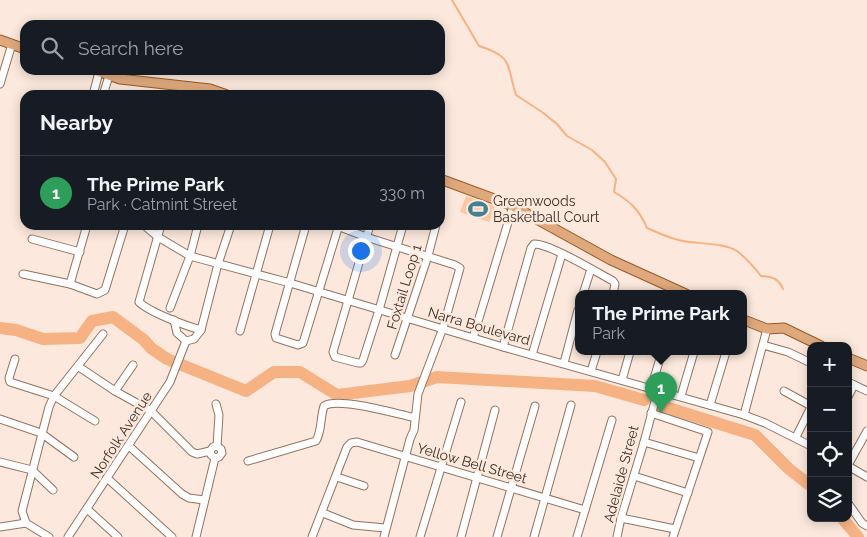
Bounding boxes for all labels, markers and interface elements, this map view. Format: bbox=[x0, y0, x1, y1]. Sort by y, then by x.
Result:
search box bbox=[20, 20, 445, 75]
icon: search bbox=[38, 34, 66, 62]
text: Search here bbox=[78, 37, 184, 59]
text: Nearby bbox=[40, 110, 113, 135]
text: The Prime Park bbox=[87, 173, 224, 195]
text: 1 bbox=[52, 184, 60, 203]
text: 330 m bbox=[379, 184, 425, 203]
place label: Greenwoods Basketball Court bbox=[493, 193, 600, 225]
text: Park · Catmint Street bbox=[87, 195, 237, 214]
sports icon: Greenwoods Basketball Court bbox=[467, 198, 489, 220]
your location bbox=[348, 238, 374, 264]
street label: Foxtail Loop 1 bbox=[383, 243, 425, 331]
popup bbox=[575, 290, 747, 355]
text: The Prime Park bbox=[592, 302, 730, 324]
street label: Narra Boulevard bbox=[426, 304, 532, 348]
text: Park bbox=[592, 324, 625, 343]
map controls bbox=[807, 342, 852, 522]
button: + bbox=[807, 342, 852, 387]
pin: 1 bbox=[645, 372, 677, 413]
button: − bbox=[807, 387, 852, 432]
street label: Norfolk Avenue bbox=[87, 389, 155, 481]
street label: Adelaide Street bbox=[600, 423, 642, 524]
button: locate bbox=[807, 432, 852, 477]
street label: Yellow Bell Street bbox=[415, 440, 529, 486]
button: layers bbox=[807, 477, 852, 522]

